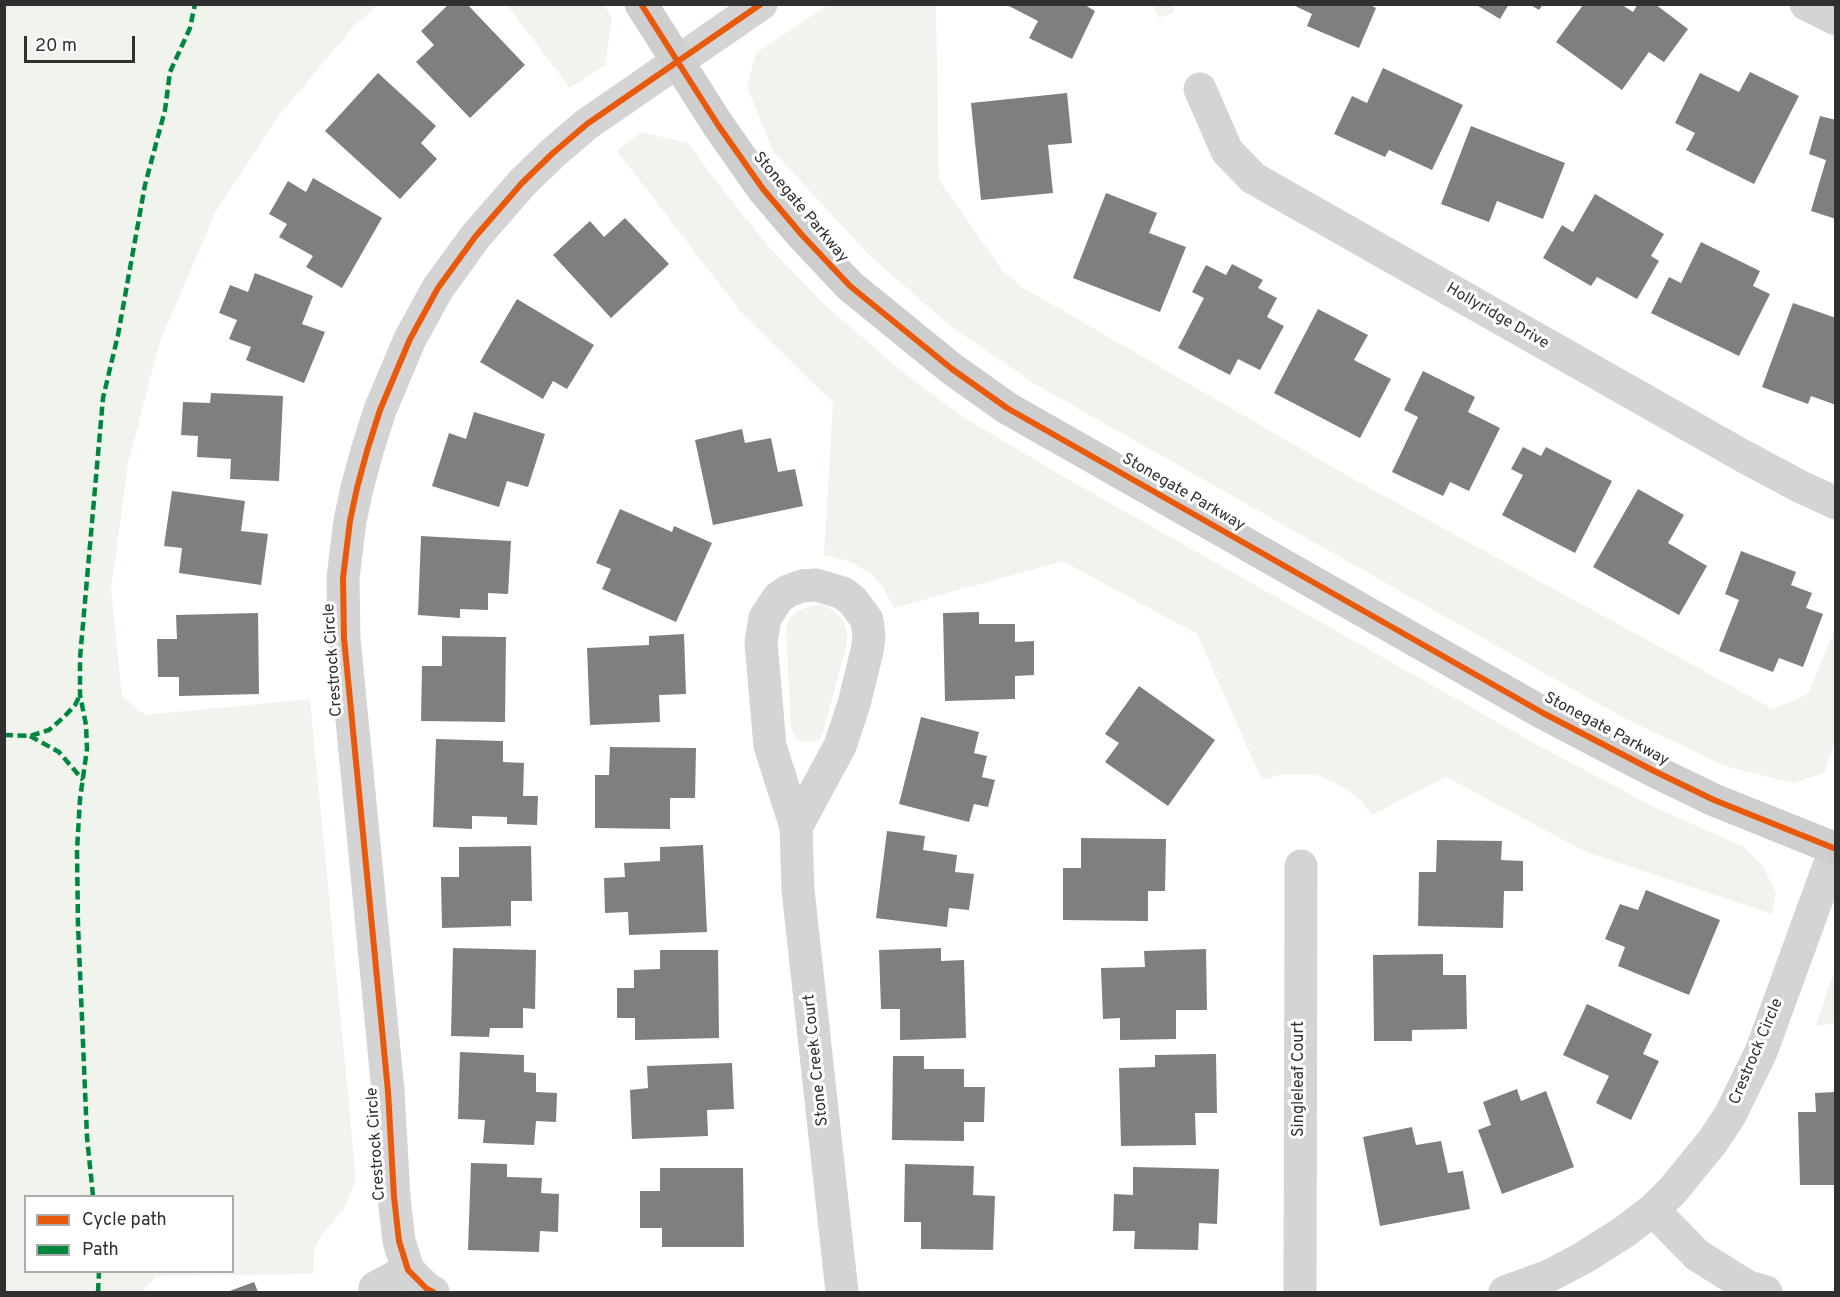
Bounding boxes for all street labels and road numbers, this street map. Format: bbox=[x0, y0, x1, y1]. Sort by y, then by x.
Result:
street label: Stonegate Parkway bbox=[748, 149, 852, 267]
street label: Hollyridge Drive bbox=[1442, 280, 1552, 354]
street label: Stonegate Parkway bbox=[1118, 450, 1248, 536]
street label: Crestrock Circle bbox=[320, 603, 348, 717]
street label: Stonegate Parkway bbox=[1540, 689, 1672, 771]
street label: Stone Creek Court bbox=[801, 993, 833, 1127]
street label: Crestrock Circle bbox=[1726, 996, 1788, 1108]
street label: Singleleaf Court bbox=[1290, 1021, 1310, 1137]
street label: Crestrock Circle bbox=[363, 1087, 391, 1201]

